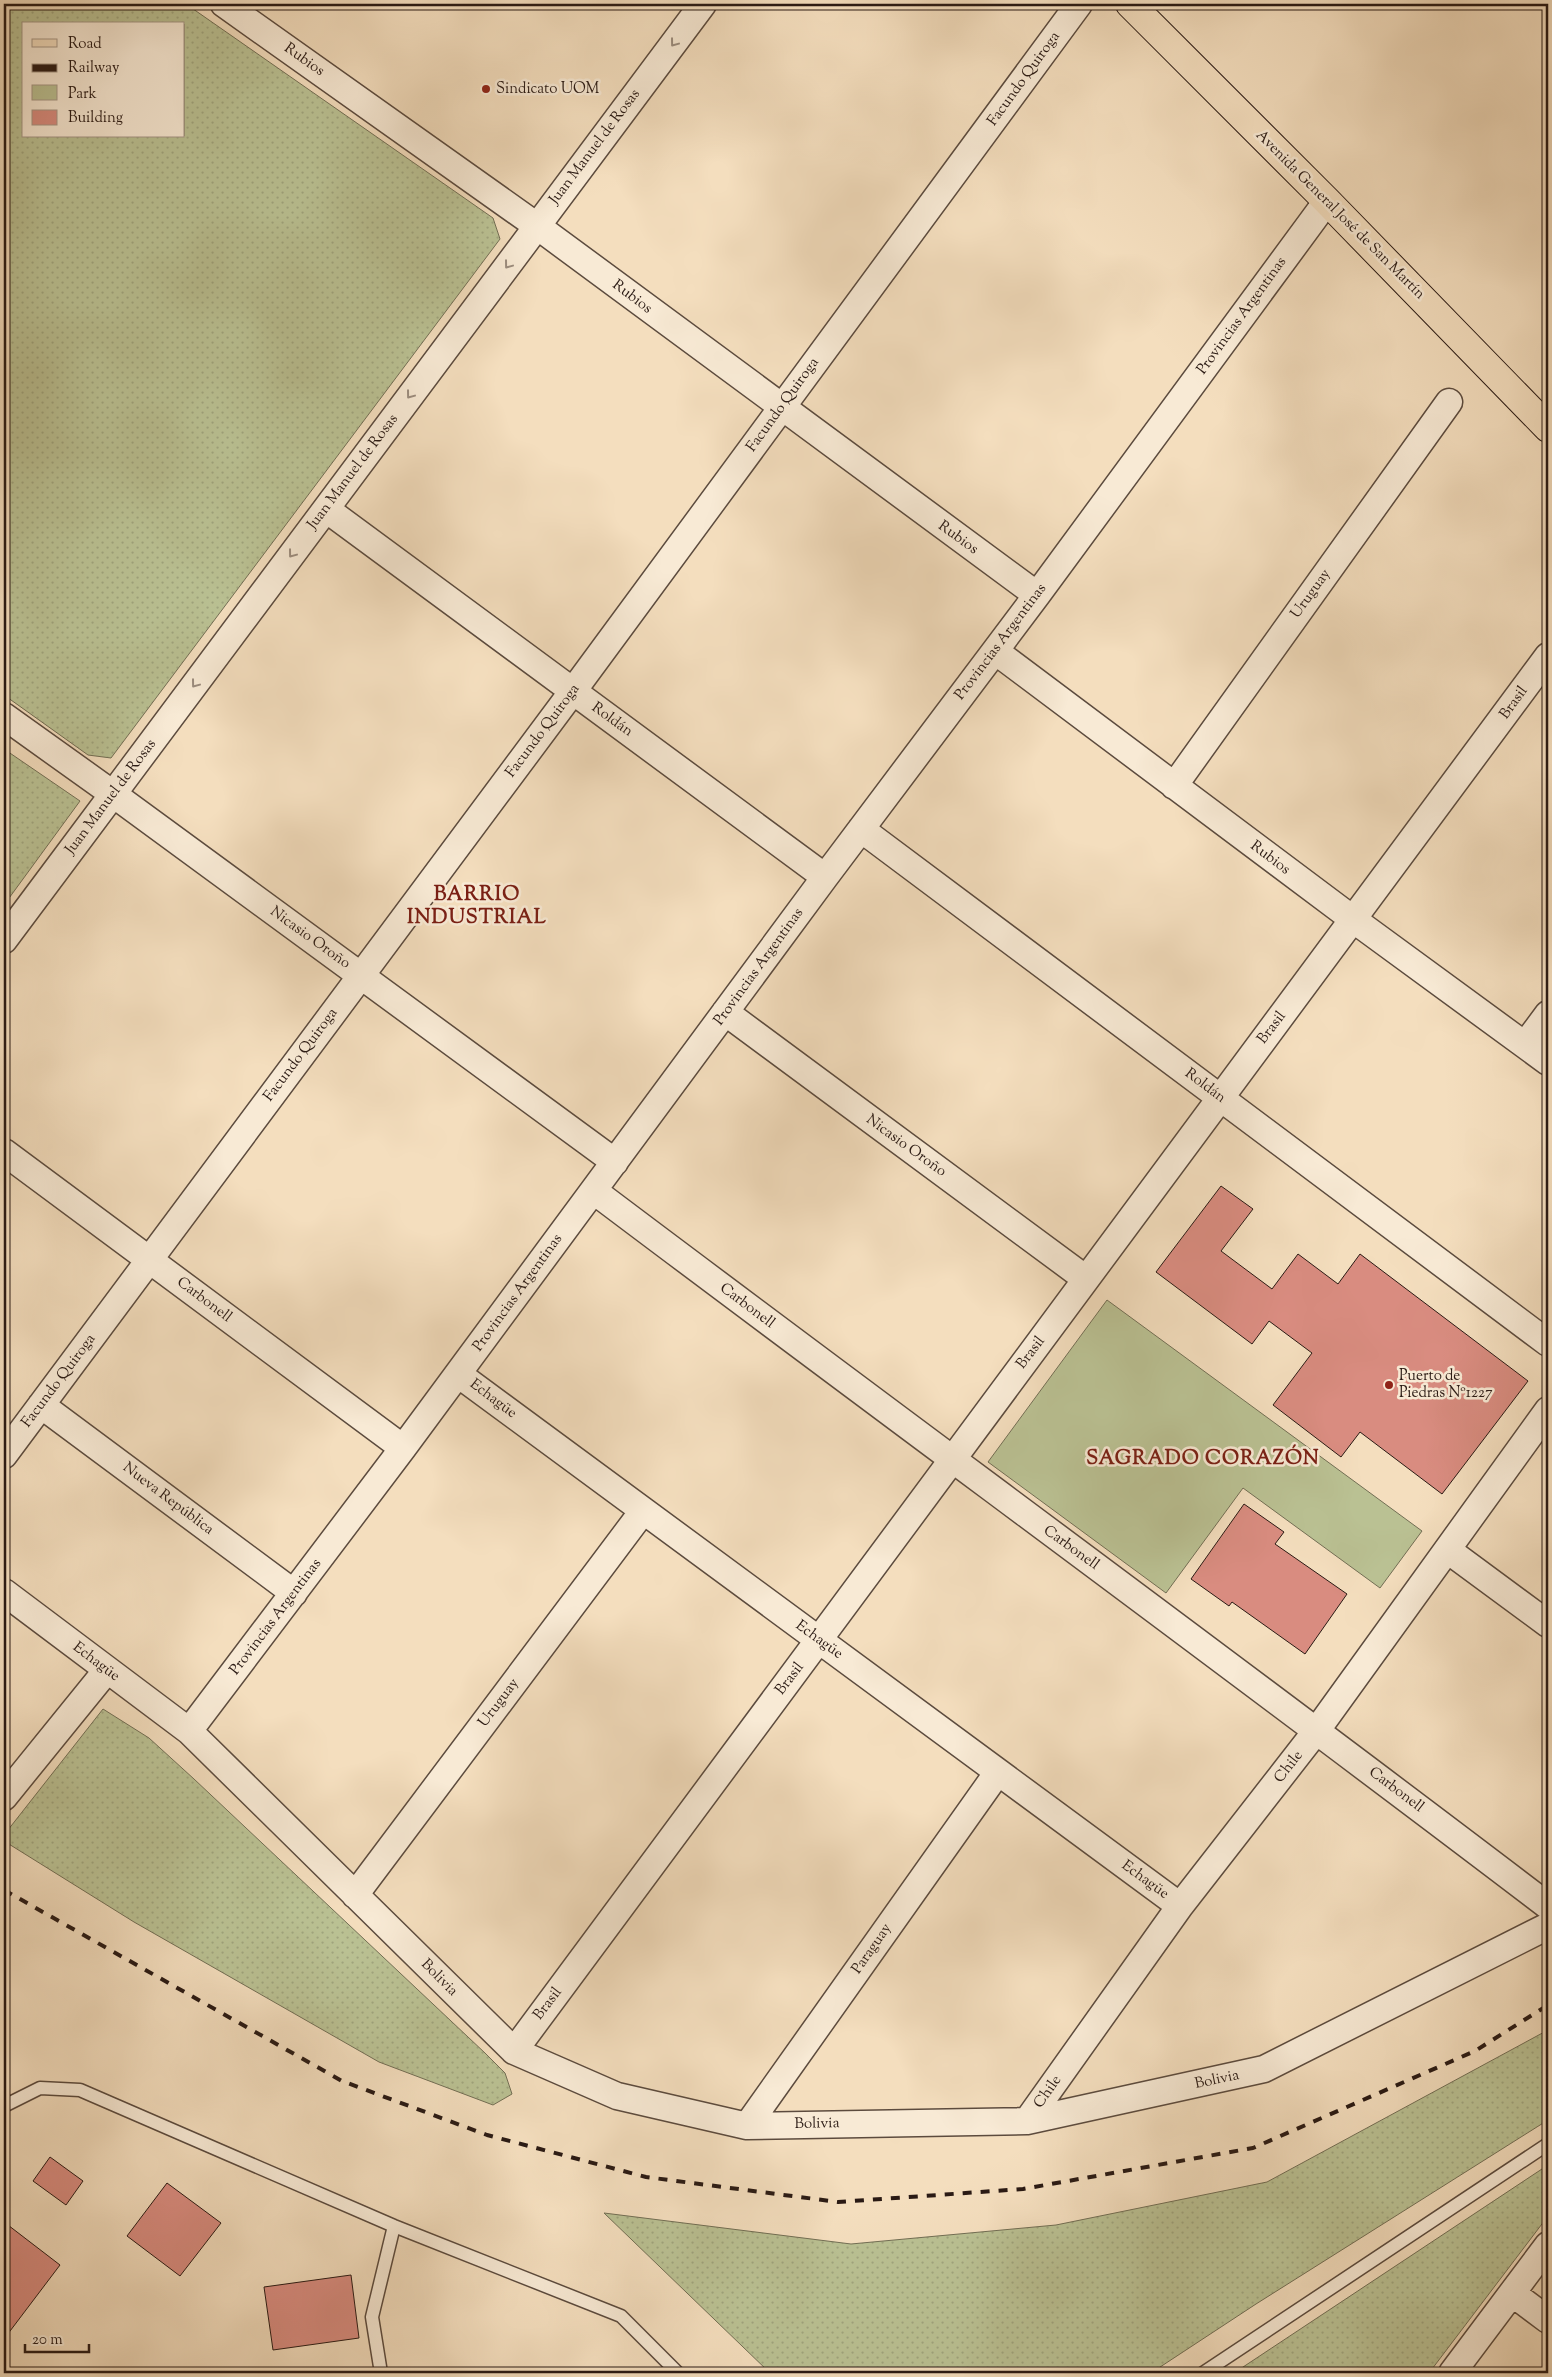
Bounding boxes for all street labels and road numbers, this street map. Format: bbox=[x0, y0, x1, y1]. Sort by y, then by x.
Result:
street label: Facundo Quiroga bbox=[983, 27, 1065, 131]
street label: Rubios bbox=[279, 38, 329, 82]
street label: Juan Manuel de Rosas bbox=[544, 85, 646, 210]
street label: Avenida General José de San Martín bbox=[1251, 126, 1429, 304]
street label: Provincias Argentinas bbox=[1192, 253, 1292, 379]
street label: Rubios bbox=[608, 275, 656, 319]
street label: Facundo Quiroga bbox=[742, 353, 824, 457]
street label: Juan Manuel de Rosas bbox=[302, 410, 404, 535]
street label: Rubios bbox=[933, 516, 983, 560]
street label: Uruguay bbox=[1286, 565, 1336, 623]
street label: Provincias Argentinas bbox=[950, 579, 1052, 705]
street label: Facundo Quiroga bbox=[501, 680, 585, 782]
street label: Brasil bbox=[1495, 682, 1533, 724]
street label: Roldán bbox=[587, 698, 637, 742]
street label: Juan Manuel de Rosas bbox=[60, 735, 162, 860]
street label: Rubios bbox=[1246, 836, 1294, 880]
street label: Nicasio Oroño bbox=[265, 902, 355, 974]
street label: Provincias Argentinas bbox=[709, 904, 809, 1030]
street label: Facundo Quiroga bbox=[259, 1004, 343, 1106]
street label: Brasil bbox=[1253, 1007, 1291, 1049]
street label: Roldán bbox=[1180, 1064, 1230, 1109]
street label: Nicasio Oroño bbox=[861, 1110, 951, 1182]
street label: Provincias Argentinas bbox=[468, 1230, 568, 1356]
street label: Carbonell bbox=[172, 1272, 236, 1328]
street label: Carbonell bbox=[715, 1278, 779, 1334]
street label: Facundo Quiroga bbox=[17, 1330, 101, 1432]
street label: Brasil bbox=[1012, 1332, 1050, 1374]
street label: Echagüe bbox=[465, 1374, 521, 1424]
street label: Nueva República bbox=[118, 1458, 218, 1540]
street label: Carbonell bbox=[1039, 1521, 1103, 1575]
street label: Provincias Argentinas bbox=[225, 1554, 327, 1680]
street label: Echagüe bbox=[791, 1616, 847, 1664]
street label: Echagüe bbox=[68, 1637, 124, 1687]
street label: Brasil bbox=[771, 1658, 809, 1700]
street label: Uruguay bbox=[474, 1674, 525, 1732]
street label: Chile bbox=[1270, 1746, 1308, 1788]
street label: Carbonell bbox=[1364, 1762, 1428, 1818]
street label: Echagüe bbox=[1117, 1856, 1173, 1904]
street label: Paraguay bbox=[847, 1919, 897, 1979]
street label: Bolivia bbox=[416, 1955, 462, 2001]
street label: Brasil bbox=[529, 1983, 567, 2025]
street label: Bolivia bbox=[1193, 2065, 1241, 2095]
street label: Chile bbox=[1029, 2071, 1067, 2113]
street label: Bolivia bbox=[794, 2113, 840, 2135]

